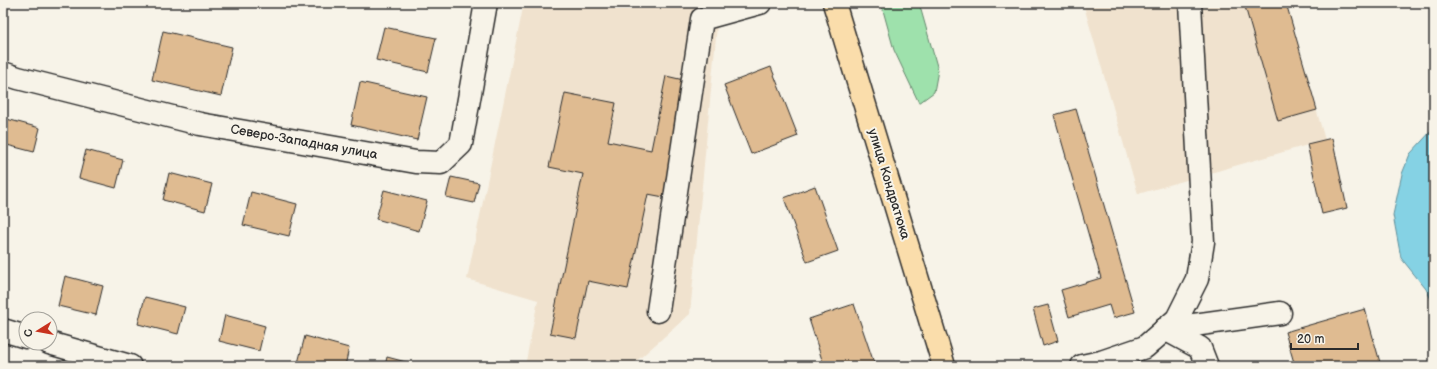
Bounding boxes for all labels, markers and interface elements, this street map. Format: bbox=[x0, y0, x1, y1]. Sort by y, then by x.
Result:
street label: Северо-Западная улица bbox=[229, 121, 379, 163]
street label: улица Кондратюка bbox=[865, 127, 914, 242]
north arrow bbox=[18, 311, 58, 351]
scale bar bbox=[1291, 325, 1358, 351]
text: С bbox=[21, 327, 36, 338]
text: 20 m bbox=[1297, 332, 1324, 347]

